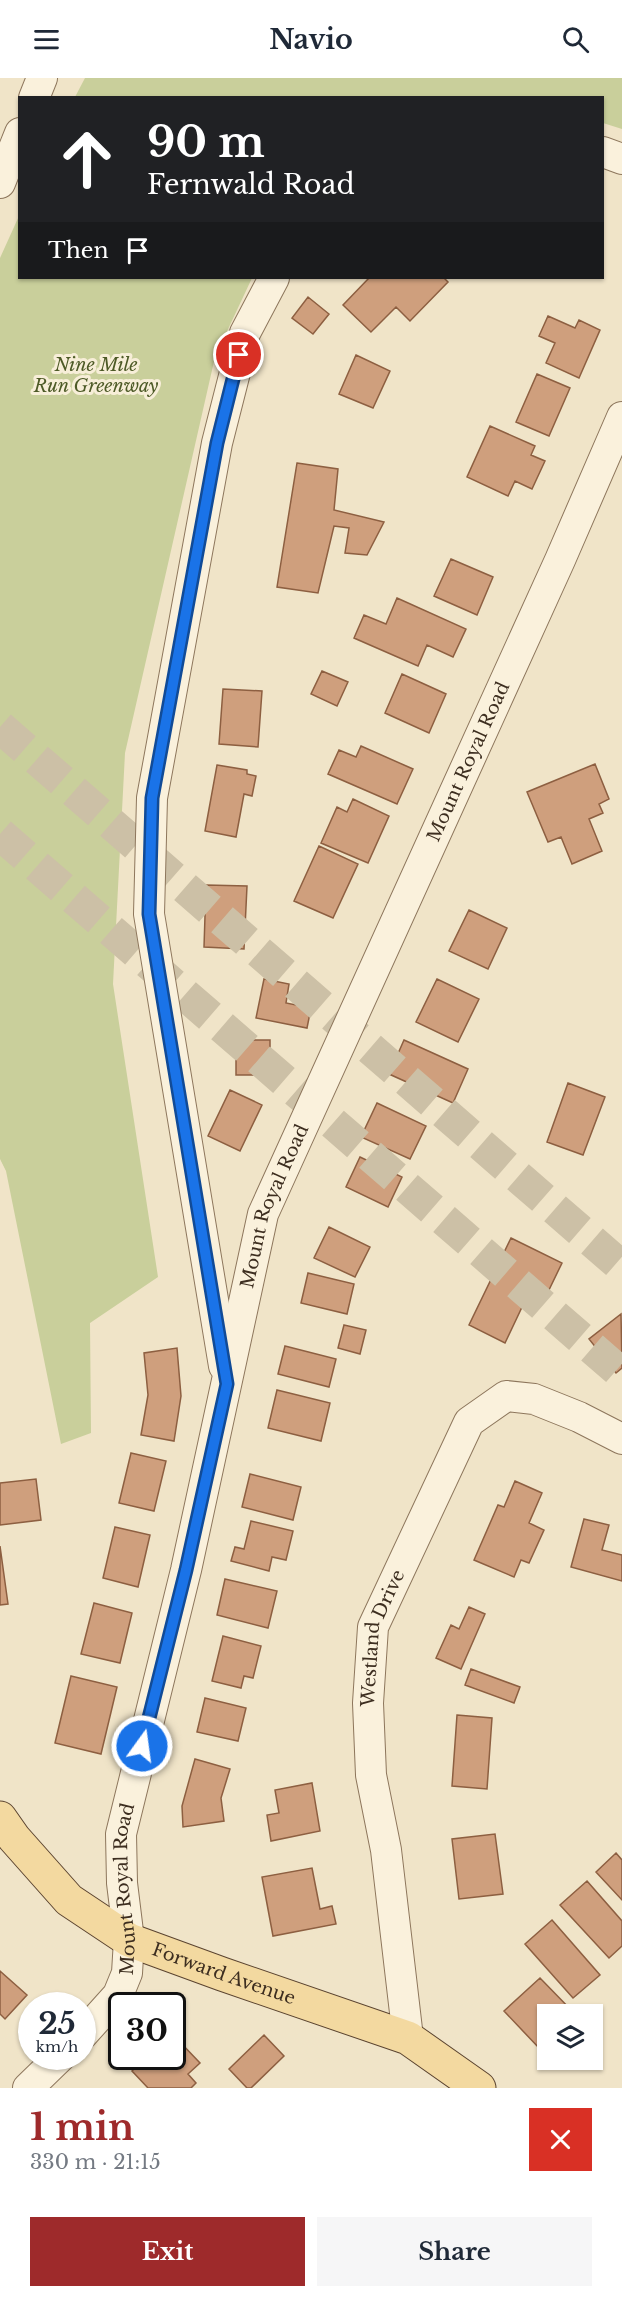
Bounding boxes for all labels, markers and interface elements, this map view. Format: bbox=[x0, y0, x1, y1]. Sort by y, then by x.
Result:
icon: menu bbox=[30, 23, 63, 56]
text: Navio bbox=[269, 23, 353, 56]
icon: search bbox=[559, 23, 592, 56]
text: 90 m bbox=[147, 116, 265, 168]
icon: ahead bbox=[48, 120, 126, 198]
text: Fernwald Road bbox=[147, 168, 355, 201]
icon: arrive bbox=[121, 234, 154, 267]
text: Then bbox=[48, 237, 109, 264]
pin bbox=[213, 329, 264, 380]
icon: arrive bbox=[222, 338, 255, 371]
park label: Nine Mile Run Greenway bbox=[33, 354, 159, 397]
street label: Mount Royal Road bbox=[423, 678, 514, 845]
street label: Mount Royal Road bbox=[236, 1121, 313, 1290]
street label: Westland Drive bbox=[357, 1566, 409, 1709]
position arrow bbox=[110, 1714, 174, 1778]
street label: Mount Royal Road bbox=[110, 1801, 140, 1976]
street label: Forward Avenue bbox=[149, 1938, 298, 2009]
speed limit sign: 30 bbox=[108, 1992, 186, 2070]
map controls bbox=[537, 2004, 603, 2070]
button: layers bbox=[537, 2004, 603, 2070]
text: 25 bbox=[38, 2005, 76, 2042]
text: km/h bbox=[36, 2037, 78, 2056]
text: 1 min bbox=[30, 2105, 134, 2150]
button: close bbox=[529, 2108, 592, 2171]
text: 330 m · 21:15 bbox=[30, 2150, 161, 2174]
button: Exit bbox=[30, 2217, 305, 2286]
button: Share bbox=[317, 2217, 592, 2286]

